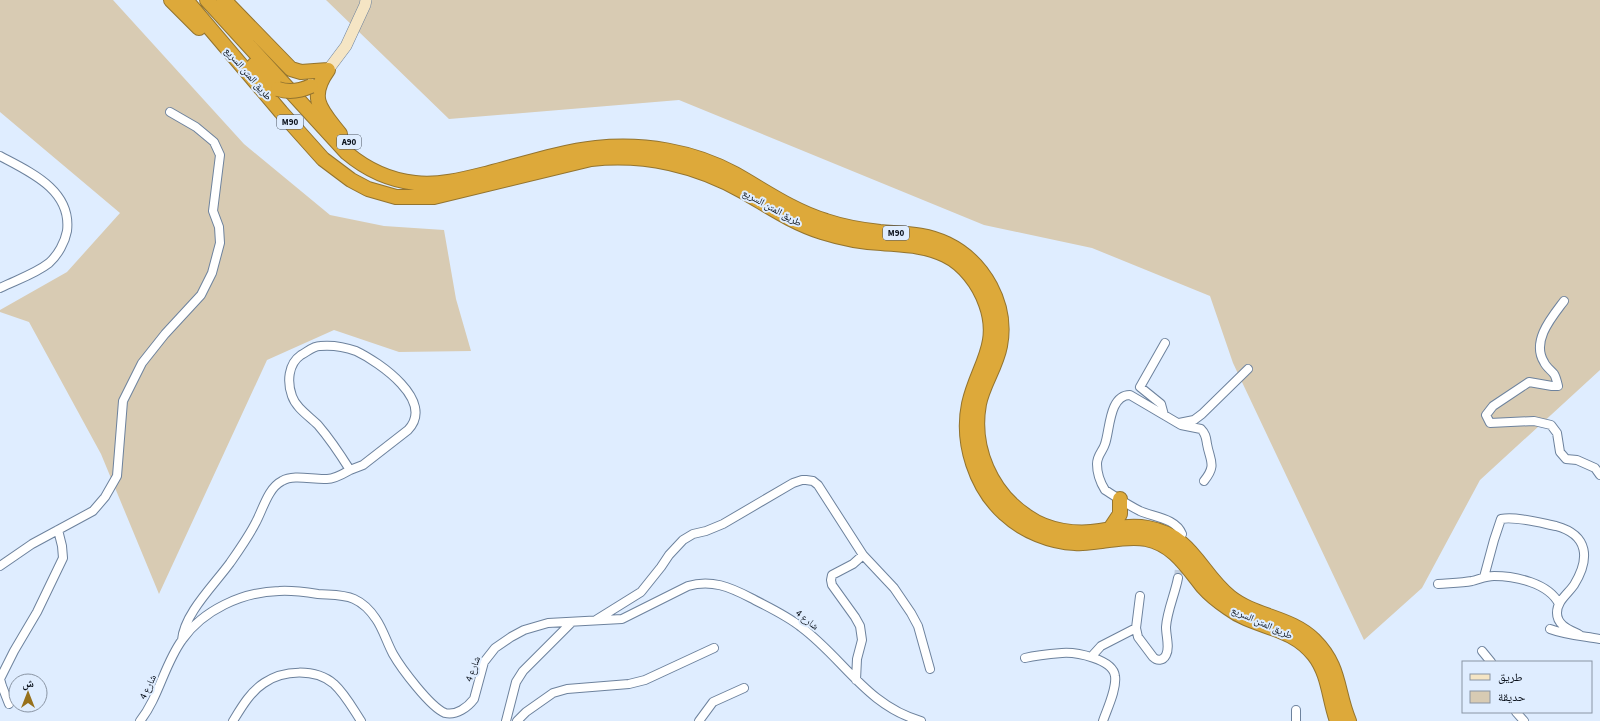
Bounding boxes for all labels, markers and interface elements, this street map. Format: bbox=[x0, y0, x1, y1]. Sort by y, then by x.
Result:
street label: طريق المتن السريع bbox=[221, 45, 275, 104]
road number: M90 bbox=[277, 115, 303, 129]
road number: A90 bbox=[337, 135, 361, 149]
street label: طريق المتن السريع bbox=[740, 186, 805, 230]
road number: M90 bbox=[883, 226, 909, 240]
street label: طريق المتن السريع bbox=[1229, 603, 1295, 643]
street label: شارع 4 bbox=[792, 606, 822, 634]
street label: شارع 4 bbox=[462, 654, 484, 684]
legend bbox=[1462, 661, 1592, 713]
text: طريق bbox=[1498, 669, 1523, 686]
street label: شارع 4 bbox=[136, 672, 160, 702]
north arrow bbox=[8, 673, 48, 713]
text: ش bbox=[22, 676, 34, 691]
text: حديقة bbox=[1498, 689, 1526, 706]

